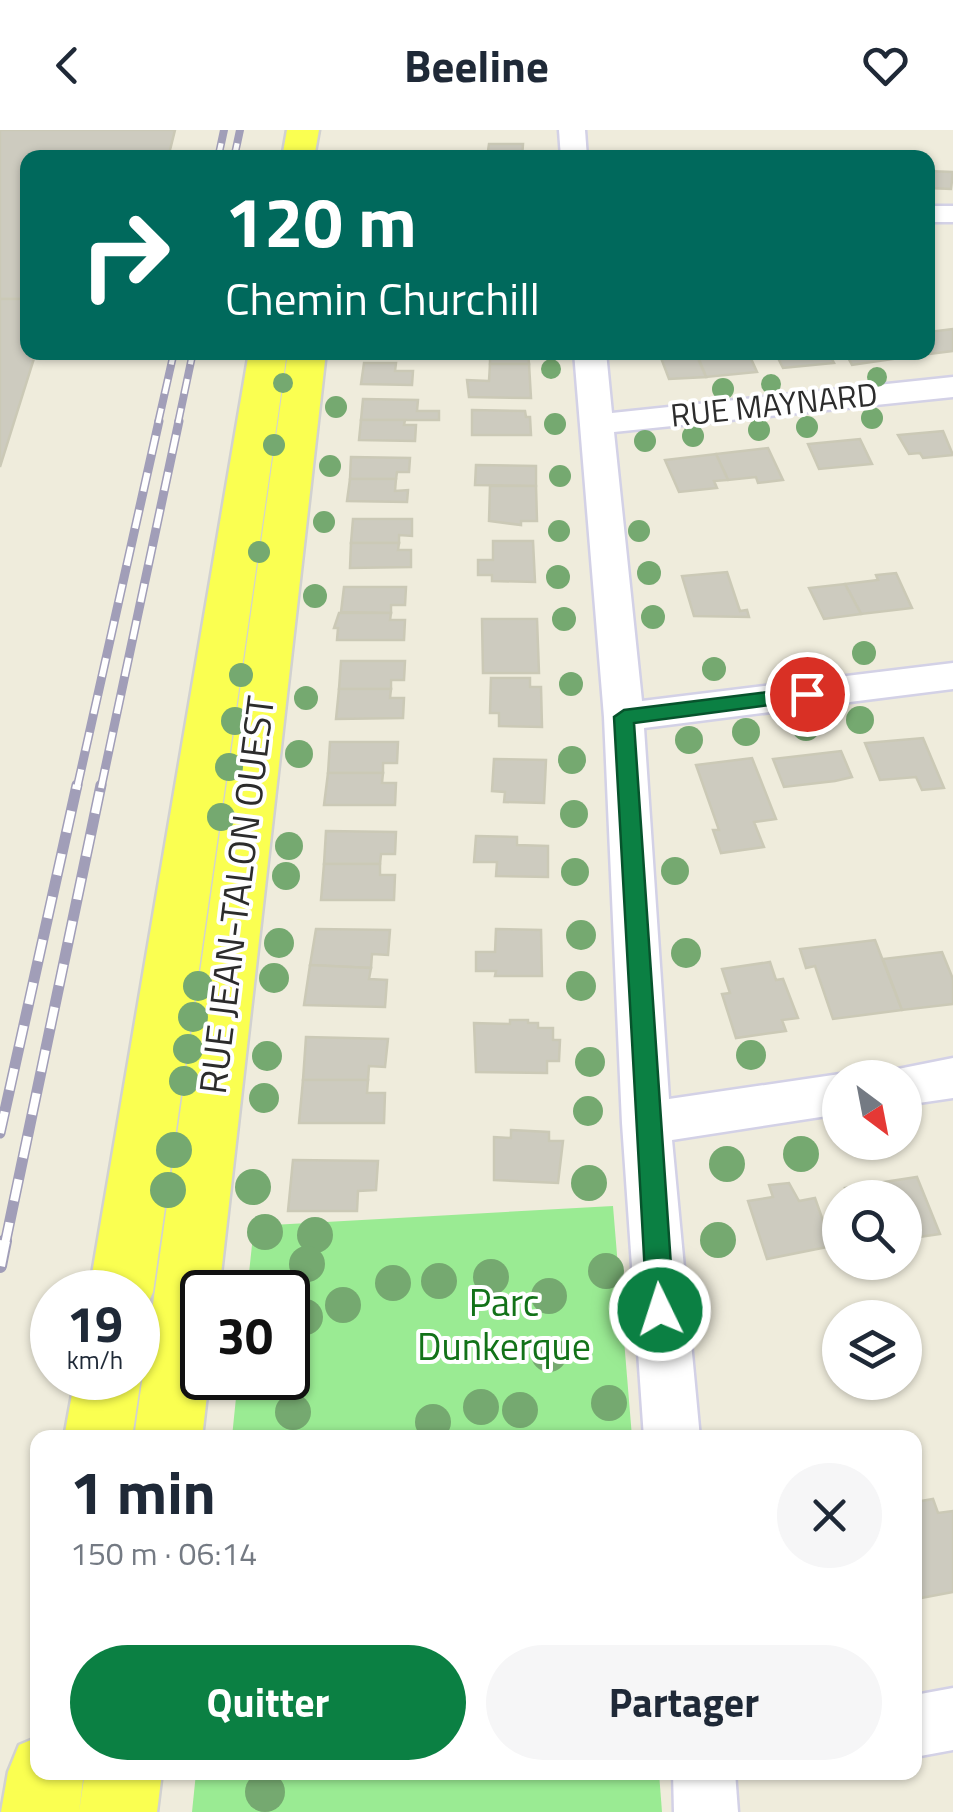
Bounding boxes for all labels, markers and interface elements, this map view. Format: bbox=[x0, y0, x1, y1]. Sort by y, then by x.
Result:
text: Beeline bbox=[404, 31, 549, 99]
icon: back bbox=[40, 38, 95, 93]
icon: heart bbox=[858, 38, 913, 93]
text: 120 m bbox=[225, 168, 417, 274]
icon: right bbox=[60, 190, 190, 320]
text: Chemin Churchill bbox=[225, 264, 540, 332]
street label: RUE MAYNARD bbox=[668, 369, 880, 439]
pin bbox=[765, 652, 850, 737]
icon: arrive bbox=[780, 667, 835, 722]
street label: RUE JEAN-TALON OUEST bbox=[183, 693, 289, 1097]
north arrow bbox=[822, 1060, 922, 1160]
map controls bbox=[822, 1060, 922, 1400]
button: search bbox=[822, 1180, 922, 1280]
position arrow bbox=[608, 1258, 712, 1362]
speed limit sign: 30 bbox=[180, 1270, 310, 1400]
park label: Parc Dunkerque bbox=[417, 1273, 591, 1375]
text: 19 bbox=[67, 1285, 123, 1361]
button: layers bbox=[822, 1300, 922, 1400]
text: km/h bbox=[67, 1341, 123, 1379]
text: 1 min bbox=[70, 1446, 216, 1537]
button: close bbox=[777, 1463, 882, 1568]
text: 150 m · 06:14 bbox=[70, 1529, 257, 1577]
button: Quitter bbox=[70, 1645, 466, 1760]
button: Partager bbox=[486, 1645, 882, 1760]

